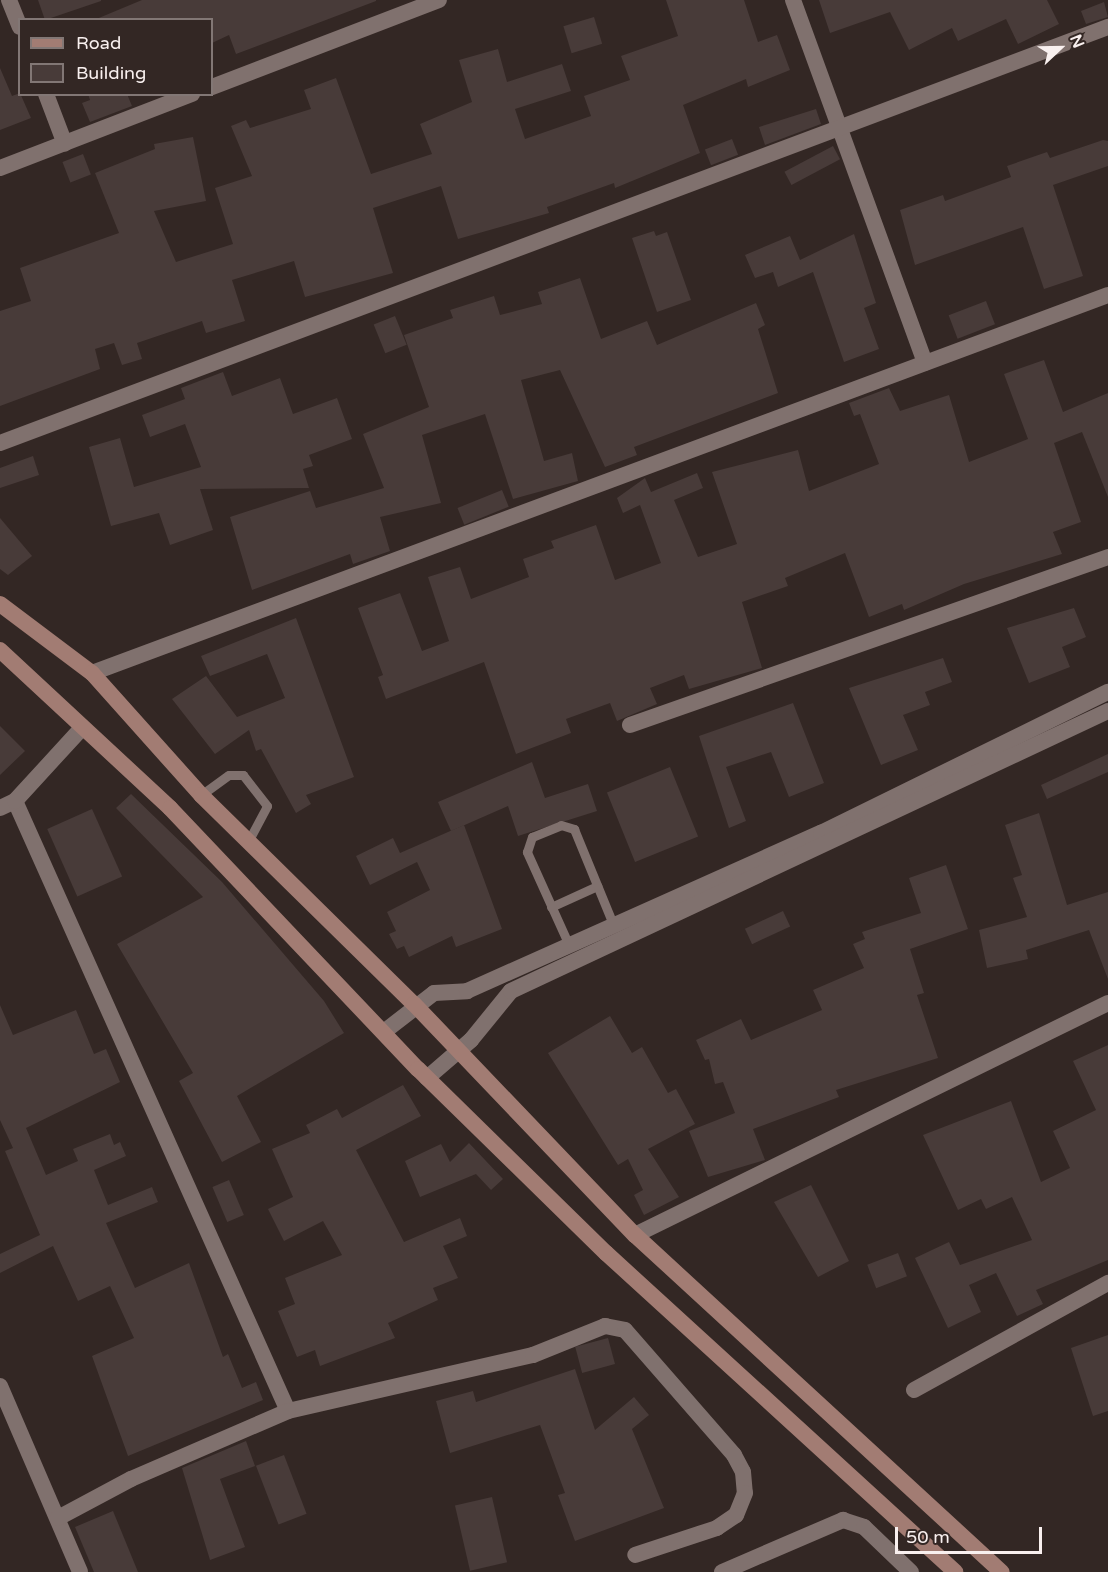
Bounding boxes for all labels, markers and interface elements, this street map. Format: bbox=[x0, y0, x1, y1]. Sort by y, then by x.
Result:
legend bbox=[18, 18, 213, 96]
north arrow bbox=[1030, 18, 1090, 78]
text: Road bbox=[76, 32, 121, 54]
text: N bbox=[1065, 32, 1088, 51]
text: Building bbox=[76, 62, 146, 84]
scale bar bbox=[898, 1515, 1045, 1553]
text: 50 m bbox=[906, 1526, 950, 1548]

